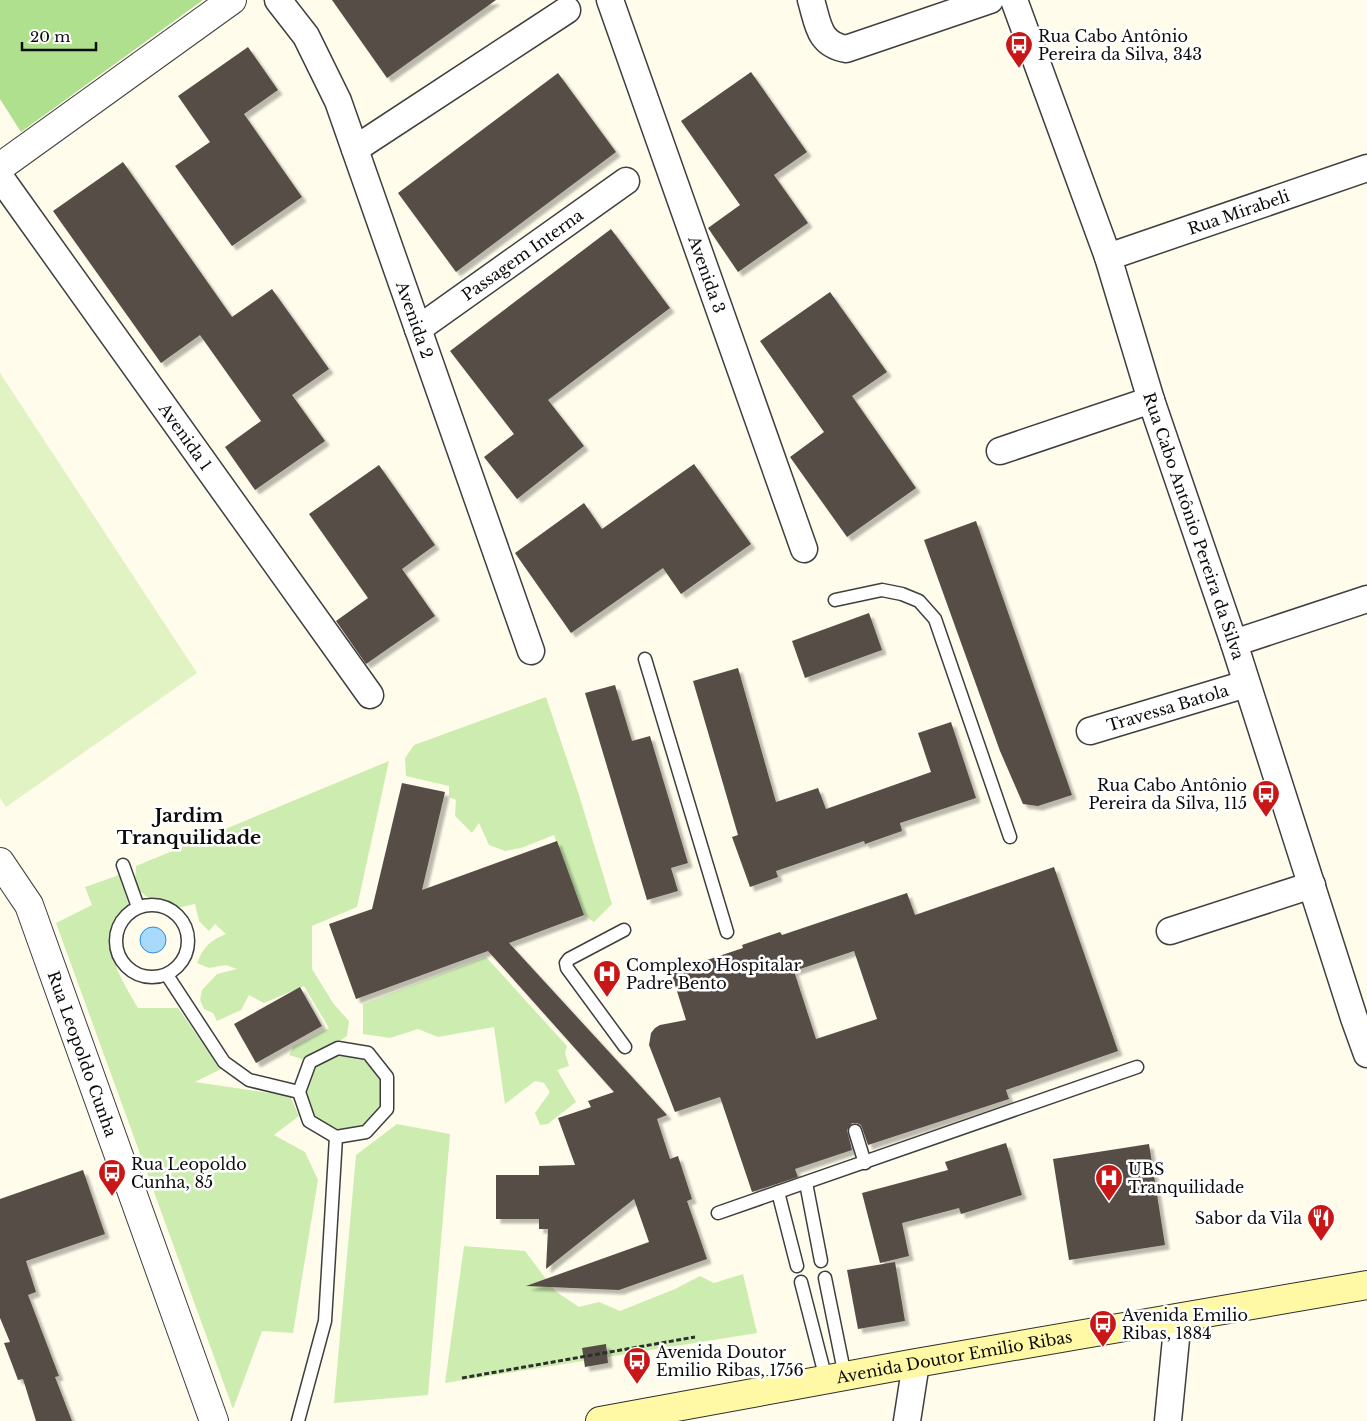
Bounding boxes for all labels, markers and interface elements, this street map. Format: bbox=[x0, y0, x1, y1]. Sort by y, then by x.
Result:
scale bar bbox=[22, 20, 96, 52]
place label: Rua Cabo Antônio Pereira da Silva, 343 bbox=[1038, 26, 1202, 64]
text: 20 m bbox=[30, 27, 70, 46]
bus stop icon: Rua Cabo Antônio Pereira da Silva, 343 bbox=[1004, 30, 1034, 69]
street label: Rua Mirabeli bbox=[1185, 185, 1293, 239]
street label: Passagem Interna bbox=[458, 205, 587, 305]
street label: Avenida 3 bbox=[684, 232, 730, 316]
street label: Avenida 2 bbox=[392, 278, 438, 361]
street label: Rua Cabo Antônio Pereira da Silva bbox=[1139, 390, 1249, 662]
street label: Avenida 1 bbox=[154, 398, 216, 474]
street label: Travessa Batola bbox=[1104, 680, 1231, 735]
place label: Rua Cabo Antônio Pereira da Silva, 115 bbox=[1089, 775, 1247, 813]
bus stop icon: Rua Cabo Antônio Pereira da Silva, 115 bbox=[1251, 779, 1281, 818]
district label: Jardim Tranquilidade bbox=[117, 804, 261, 849]
place label: Complexo Hospitalar Padre Bento bbox=[626, 955, 801, 993]
hospital icon: Complexo Hospitalar Padre Bento bbox=[592, 959, 622, 998]
street label: Rua Leopoldo Cunha bbox=[43, 968, 121, 1140]
place label: Rua Leopoldo Cunha, 85 bbox=[131, 1154, 247, 1192]
bus stop icon: Rua Leopoldo Cunha, 85 bbox=[97, 1158, 127, 1197]
place label: UBS Tranquilidade bbox=[1128, 1159, 1244, 1197]
hospital icon: UBS Tranquilidade bbox=[1094, 1163, 1124, 1202]
restaurant icon: Sabor da Vila bbox=[1306, 1203, 1336, 1242]
place label: Sabor da Vila bbox=[1195, 1208, 1302, 1228]
place label: Avenida Emilio Ribas, 1884 bbox=[1121, 1305, 1248, 1343]
bus stop icon: Avenida Emilio Ribas, 1884 bbox=[1088, 1309, 1118, 1348]
street label: Avenida Doutor Emilio Ribas bbox=[834, 1326, 1074, 1388]
place label: Avenida Doutor Emilio Ribas, 1756 bbox=[655, 1342, 804, 1380]
bus stop icon: Avenida Doutor Emilio Ribas, 1756 bbox=[622, 1346, 652, 1385]

